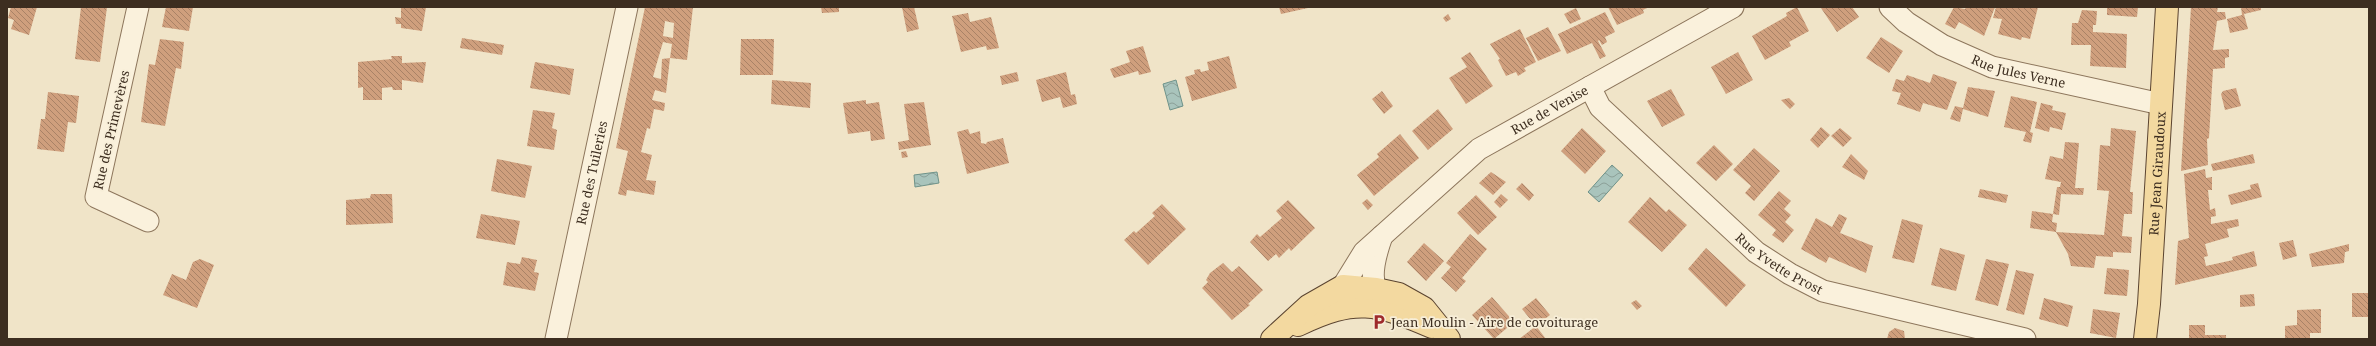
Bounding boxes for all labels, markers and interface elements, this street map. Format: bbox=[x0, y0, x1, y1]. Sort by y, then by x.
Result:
street label: Rue Jules Verne bbox=[1969, 50, 2067, 92]
street label: Rue des Primevères bbox=[88, 68, 134, 192]
street label: Rue de Venise bbox=[1508, 81, 1591, 138]
street label: Rue Jean Giraudoux bbox=[2144, 110, 2170, 236]
street label: Rue des Tuileries bbox=[572, 119, 611, 226]
street label: Rue Yvette Prost bbox=[1732, 228, 1826, 299]
parking icon: Jean Moulin - Aire de covoiturage bbox=[1370, 313, 1388, 331]
place label: Jean Moulin - Aire de covoiturage bbox=[1390, 313, 1598, 331]

